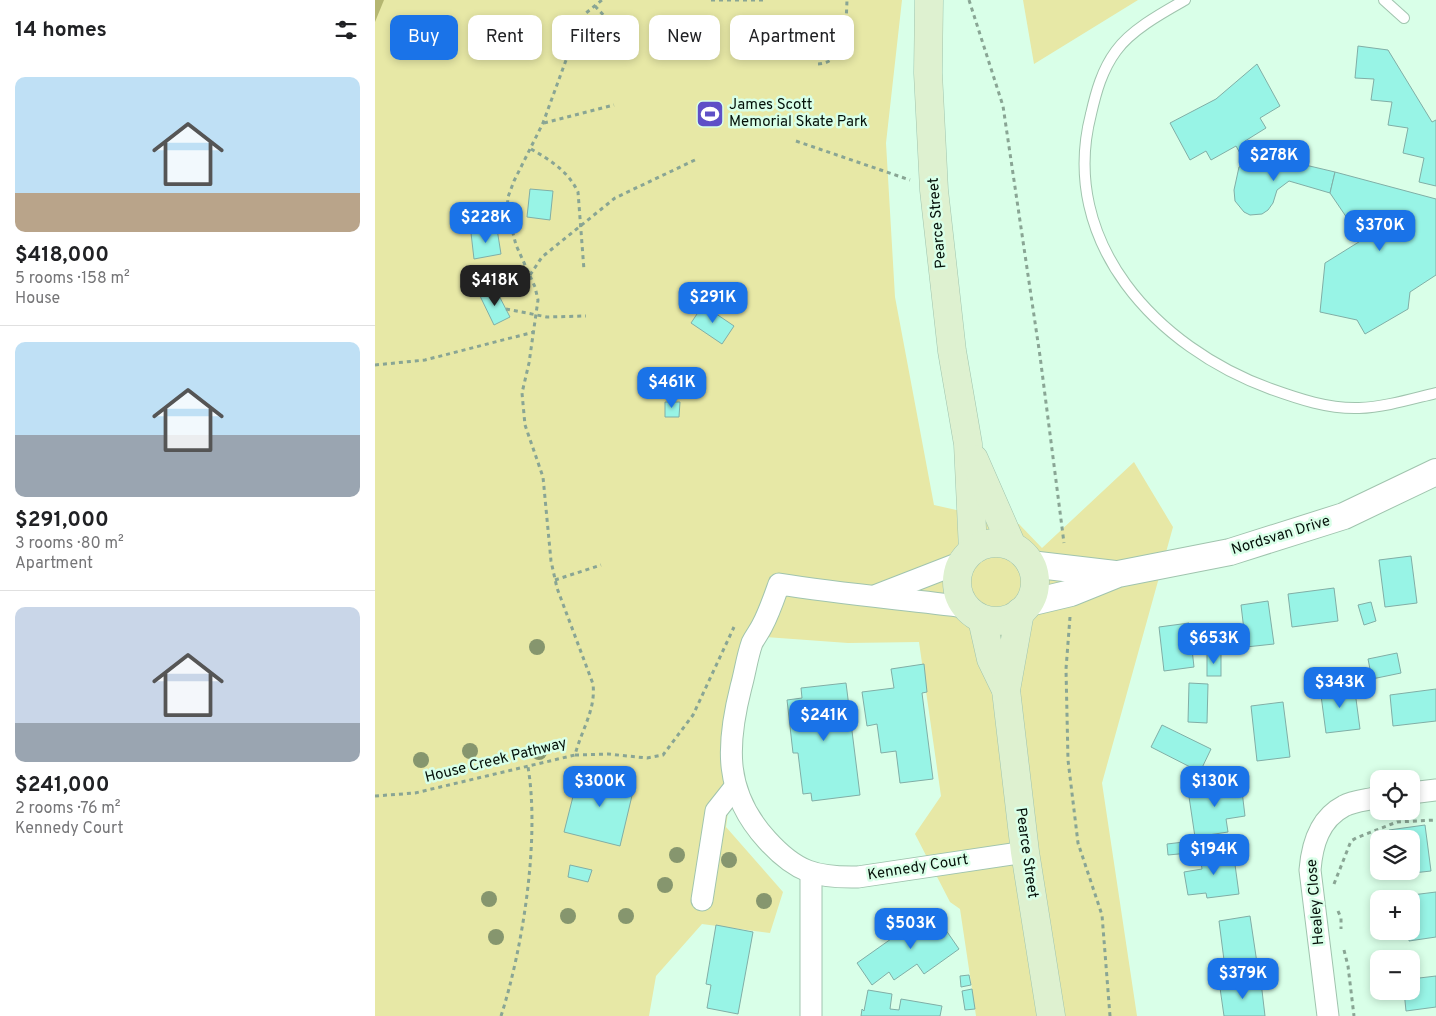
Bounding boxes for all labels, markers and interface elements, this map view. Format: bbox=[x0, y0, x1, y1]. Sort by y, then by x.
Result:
chip: Buy bbox=[390, 15, 458, 60]
chip: Rent bbox=[468, 15, 542, 60]
chip: Filters bbox=[552, 15, 639, 60]
chip: New bbox=[649, 15, 720, 60]
chip: Apartment bbox=[730, 15, 854, 60]
icon: filters bbox=[332, 16, 360, 44]
text: 14 homes bbox=[15, 17, 107, 44]
place label: James Scott Memorial Skate Park bbox=[729, 96, 868, 132]
sports icon: James Scott Memorial Skate Park bbox=[695, 99, 725, 129]
icon: home bbox=[143, 109, 233, 199]
pin: $278K bbox=[1239, 140, 1309, 182]
text: $278K bbox=[1250, 146, 1298, 166]
street label: Pearce Street bbox=[925, 177, 951, 269]
pin: $228K bbox=[451, 202, 521, 244]
text: $228K bbox=[461, 208, 511, 228]
pin: $370K bbox=[1345, 210, 1415, 252]
text: $370K bbox=[1355, 216, 1405, 236]
text: $418,000 bbox=[15, 242, 109, 269]
pin: $418K bbox=[460, 264, 530, 307]
text: 5 rooms · 158 m² bbox=[15, 269, 130, 289]
text: $418K bbox=[471, 271, 519, 291]
pin: $291K bbox=[678, 282, 748, 324]
text: $291K bbox=[690, 288, 736, 308]
text: House bbox=[15, 289, 60, 309]
pin: $461K bbox=[637, 366, 707, 409]
text: $461K bbox=[648, 373, 696, 393]
icon: home bbox=[143, 375, 233, 465]
text: $291,000 bbox=[15, 507, 109, 534]
street label: Nordsvan Drive bbox=[1229, 512, 1333, 560]
text: 3 rooms · 80 m² bbox=[15, 534, 124, 554]
text: Apartment bbox=[15, 554, 93, 574]
pin: $653K bbox=[1179, 622, 1249, 665]
text: $653K bbox=[1189, 629, 1239, 649]
icon: home bbox=[143, 640, 233, 730]
pin: $343K bbox=[1305, 666, 1375, 709]
text: $343K bbox=[1315, 673, 1365, 693]
pin: $241K bbox=[789, 700, 859, 742]
text: $241K bbox=[800, 706, 848, 726]
street label: House Creek Pathway bbox=[423, 734, 569, 788]
pin: $300K bbox=[565, 766, 635, 808]
pin: $130K bbox=[1180, 766, 1250, 808]
map controls bbox=[1370, 770, 1420, 1000]
button: locate bbox=[1370, 770, 1420, 820]
text: $241,000 bbox=[15, 772, 109, 799]
text: $300K bbox=[574, 772, 626, 792]
text: $130K bbox=[1191, 772, 1239, 792]
text: 2 rooms · 76 m² bbox=[15, 799, 121, 819]
street label: Pearce Street bbox=[1010, 806, 1042, 900]
text: Kennedy Court bbox=[15, 819, 124, 839]
button: layers bbox=[1370, 830, 1420, 880]
pin: $194K bbox=[1179, 834, 1249, 876]
text: $194K bbox=[1190, 840, 1238, 860]
street label: Kennedy Court bbox=[866, 851, 970, 885]
street label: Healey Close bbox=[1303, 858, 1329, 946]
button: + bbox=[1370, 890, 1420, 940]
pin: $503K bbox=[876, 908, 946, 950]
text: $503K bbox=[886, 914, 936, 934]
button: − bbox=[1370, 950, 1420, 1000]
pin: $379K bbox=[1208, 958, 1278, 1000]
text: $379K bbox=[1219, 964, 1267, 984]

